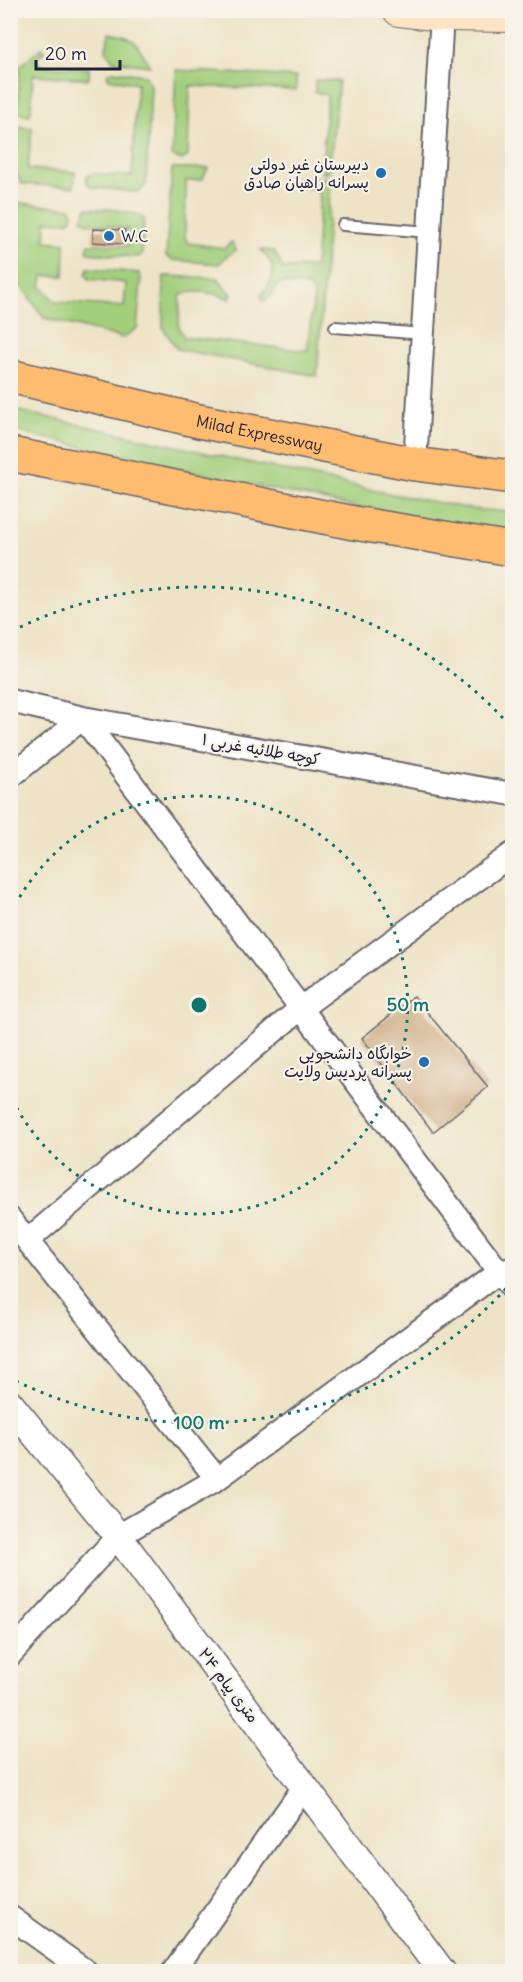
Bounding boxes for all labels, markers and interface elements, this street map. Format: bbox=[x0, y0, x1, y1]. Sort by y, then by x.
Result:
scale bar bbox=[36, 33, 120, 71]
text: 20 m bbox=[45, 42, 87, 65]
place label: دبیرستان غیر دولتی پسرانه راهیان صادق bbox=[244, 154, 369, 193]
marker: دبیرستان غیر دولتی پسرانه راهیان صادق bbox=[374, 166, 388, 180]
place label: W.C bbox=[121, 226, 149, 246]
marker: W.C bbox=[102, 229, 116, 243]
street label: Milad Expressway bbox=[194, 411, 325, 455]
street label: کوچه طلائیه غربی ۱ bbox=[200, 729, 322, 770]
text: 50 m bbox=[387, 993, 429, 1016]
centre of rings bbox=[189, 995, 209, 1015]
place label: خوابگاه دانشجویی پسرانه پردیس ولایت bbox=[284, 1043, 412, 1082]
marker: خوابگاه دانشجویی پسرانه پردیس ولایت bbox=[417, 1055, 431, 1069]
text: 100 m bbox=[174, 1411, 225, 1434]
street label: ۲۴ متری پیام bbox=[192, 1644, 264, 1728]

